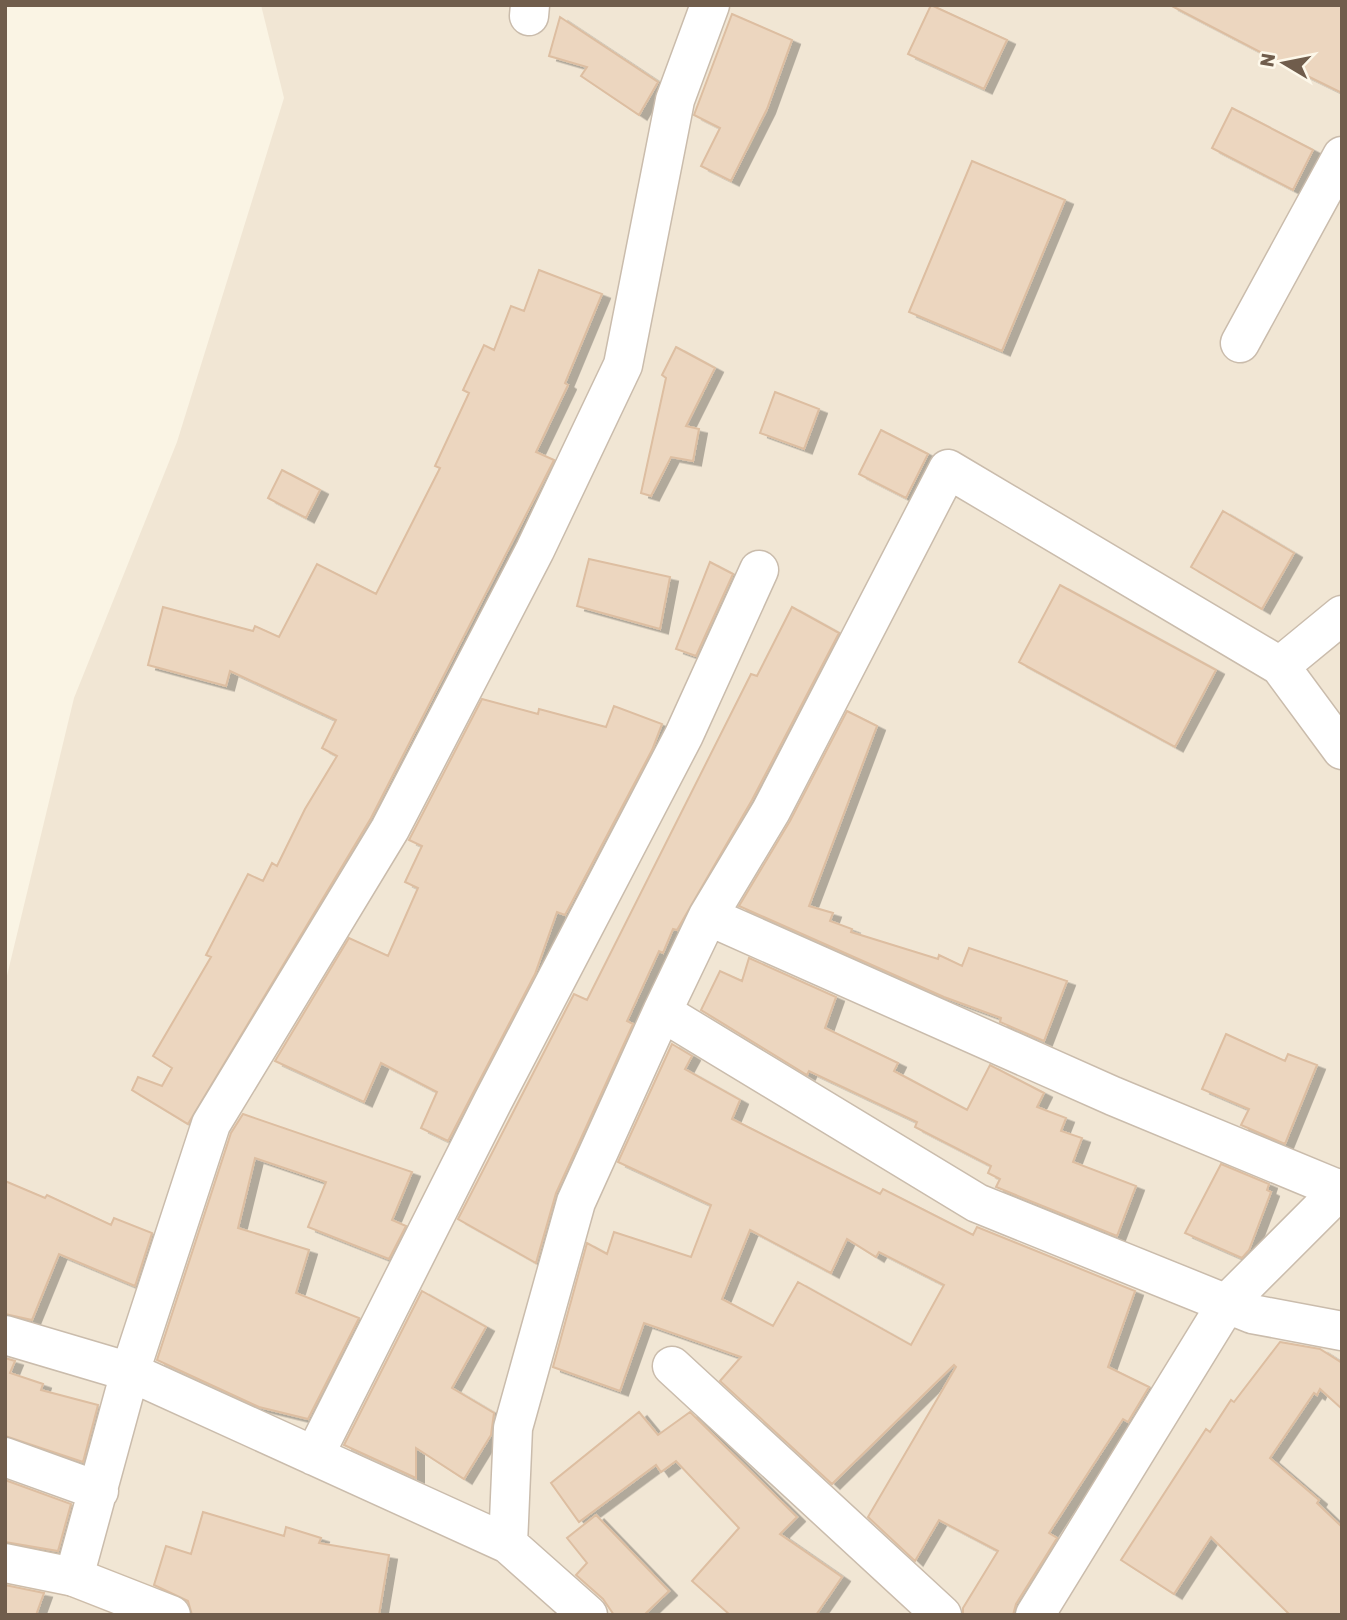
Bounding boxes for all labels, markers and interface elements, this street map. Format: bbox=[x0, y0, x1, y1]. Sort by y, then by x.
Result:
north arrow bbox=[1249, 28, 1319, 98]
text: N bbox=[1255, 51, 1280, 69]

